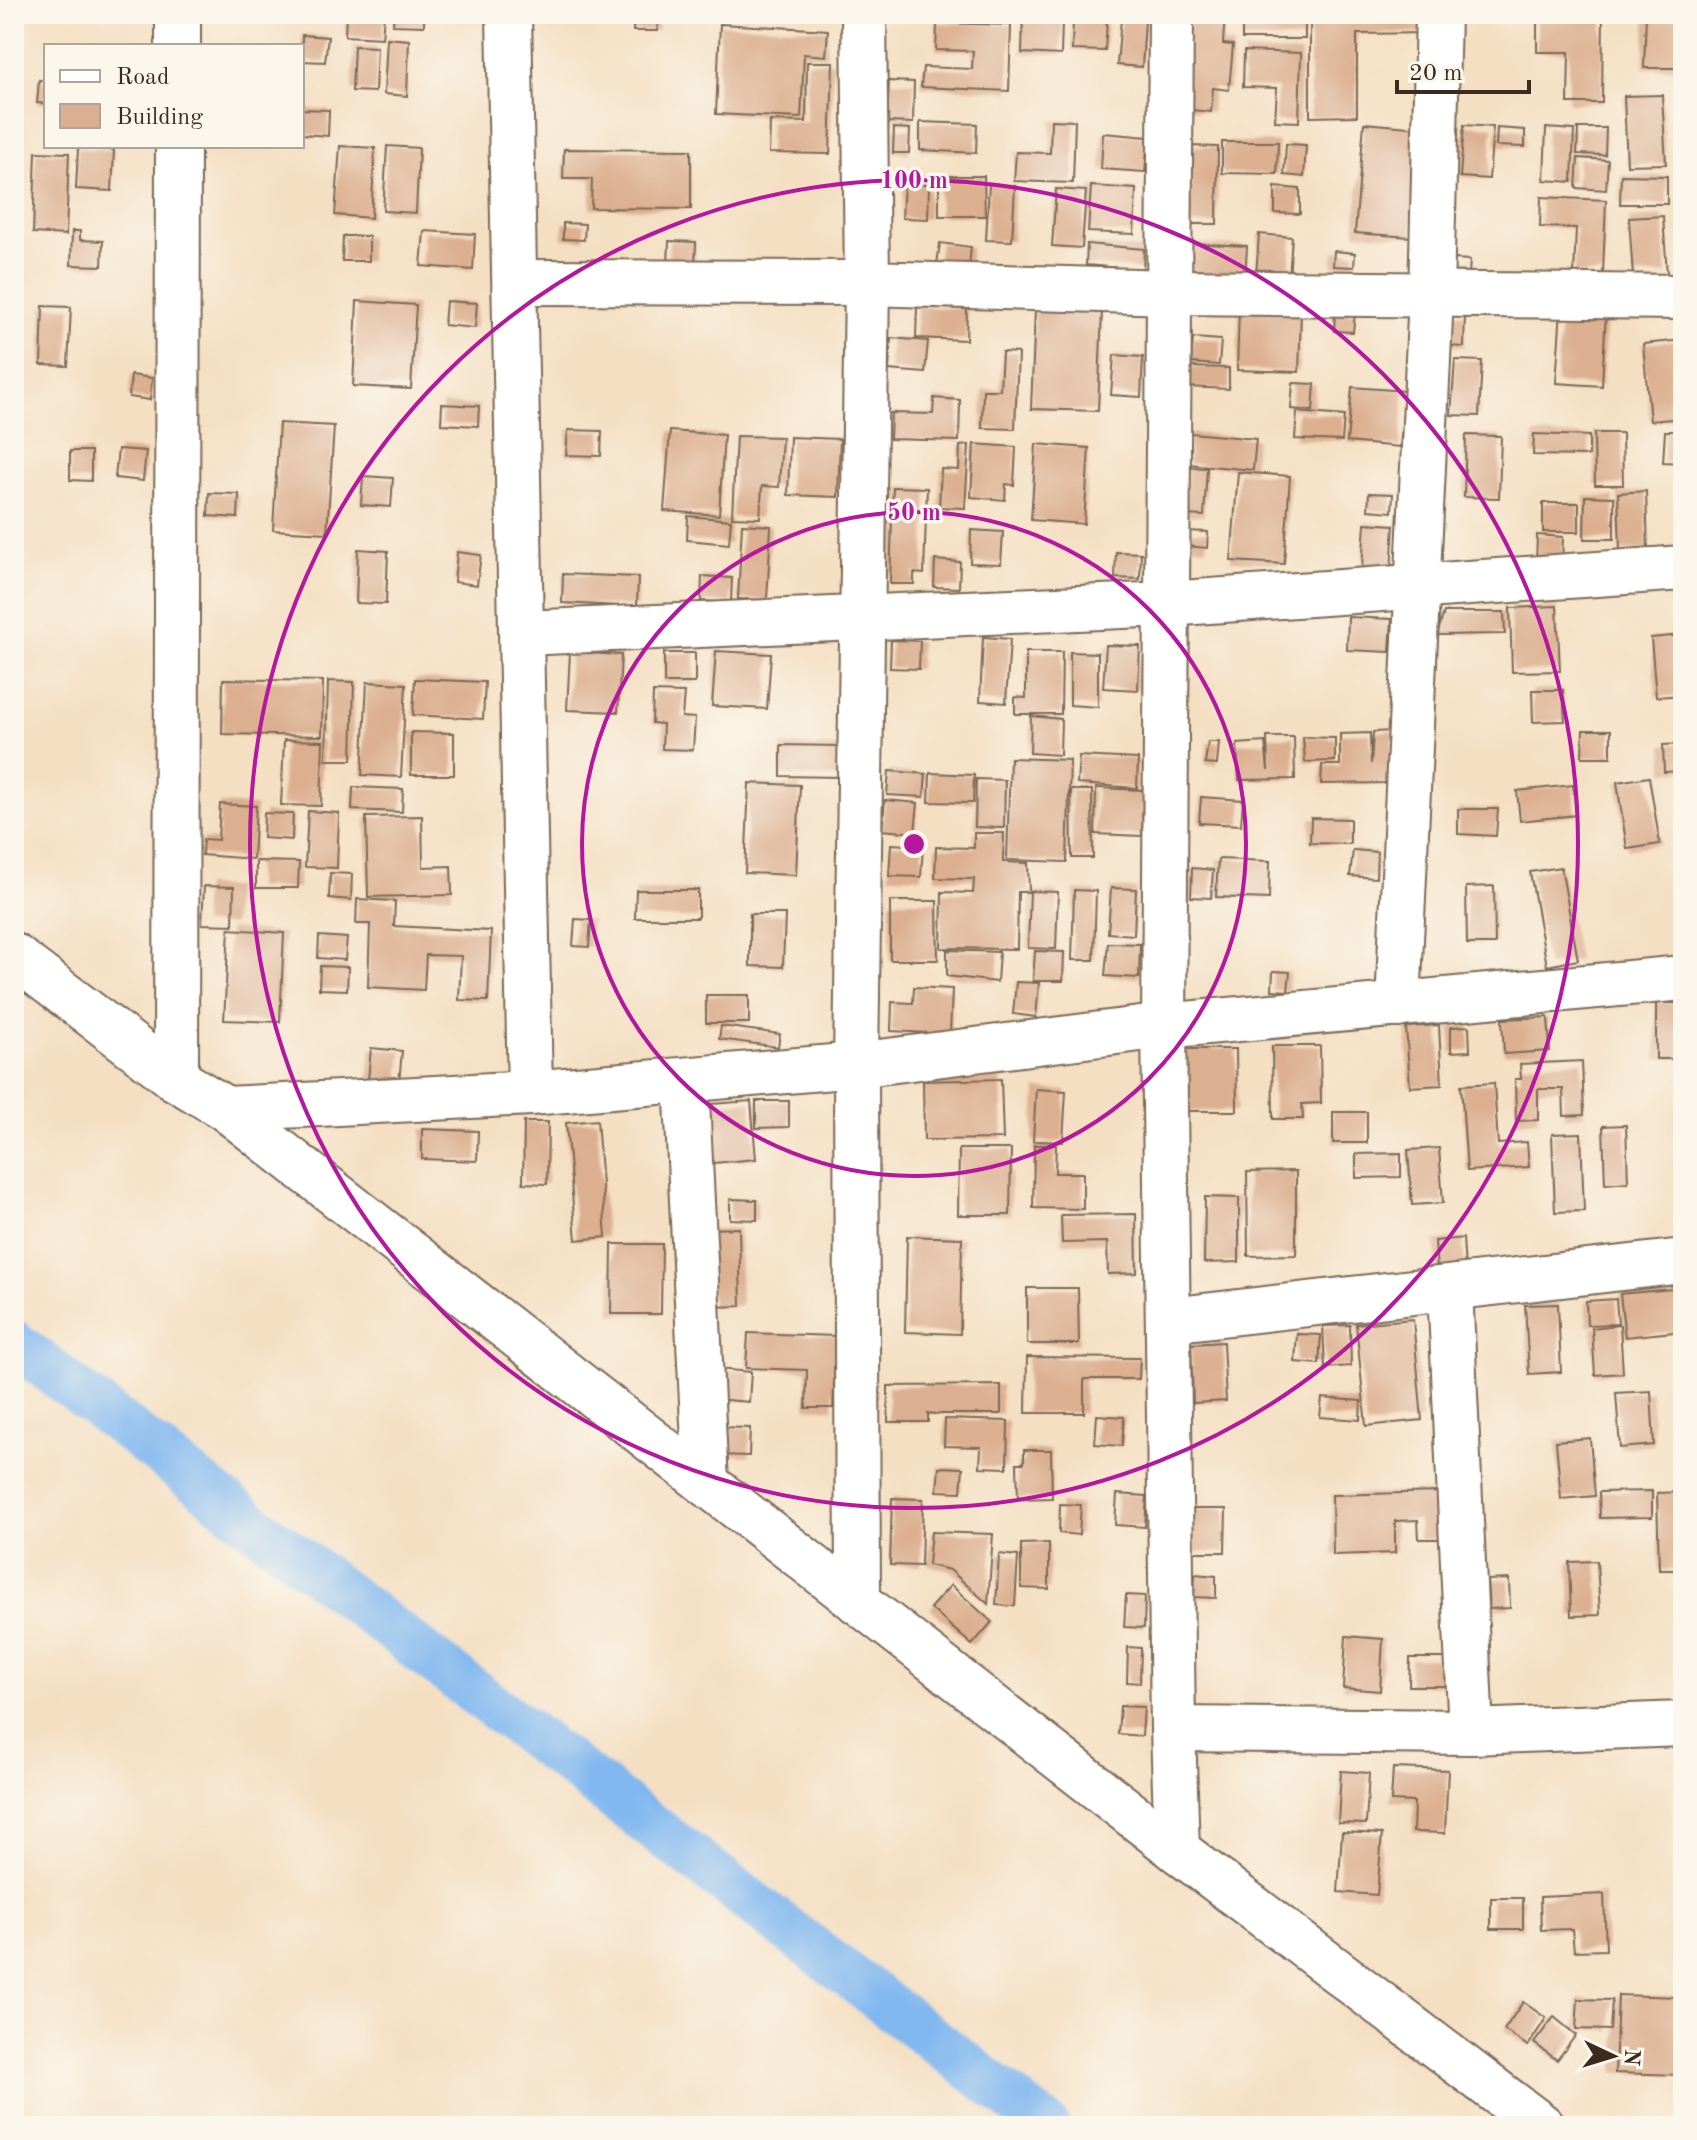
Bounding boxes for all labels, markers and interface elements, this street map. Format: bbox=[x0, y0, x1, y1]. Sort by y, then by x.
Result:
legend bbox=[44, 44, 304, 148]
scale bar bbox=[1397, 44, 1529, 94]
text: 20 m bbox=[1409, 62, 1463, 86]
text: Road bbox=[116, 66, 169, 90]
text: Building bbox=[116, 106, 203, 130]
text: 100 m bbox=[880, 170, 948, 194]
text: 50 m bbox=[887, 501, 941, 526]
centre of rings bbox=[900, 830, 928, 858]
north arrow bbox=[1573, 2016, 1653, 2096]
text: N bbox=[1619, 2048, 1643, 2067]

